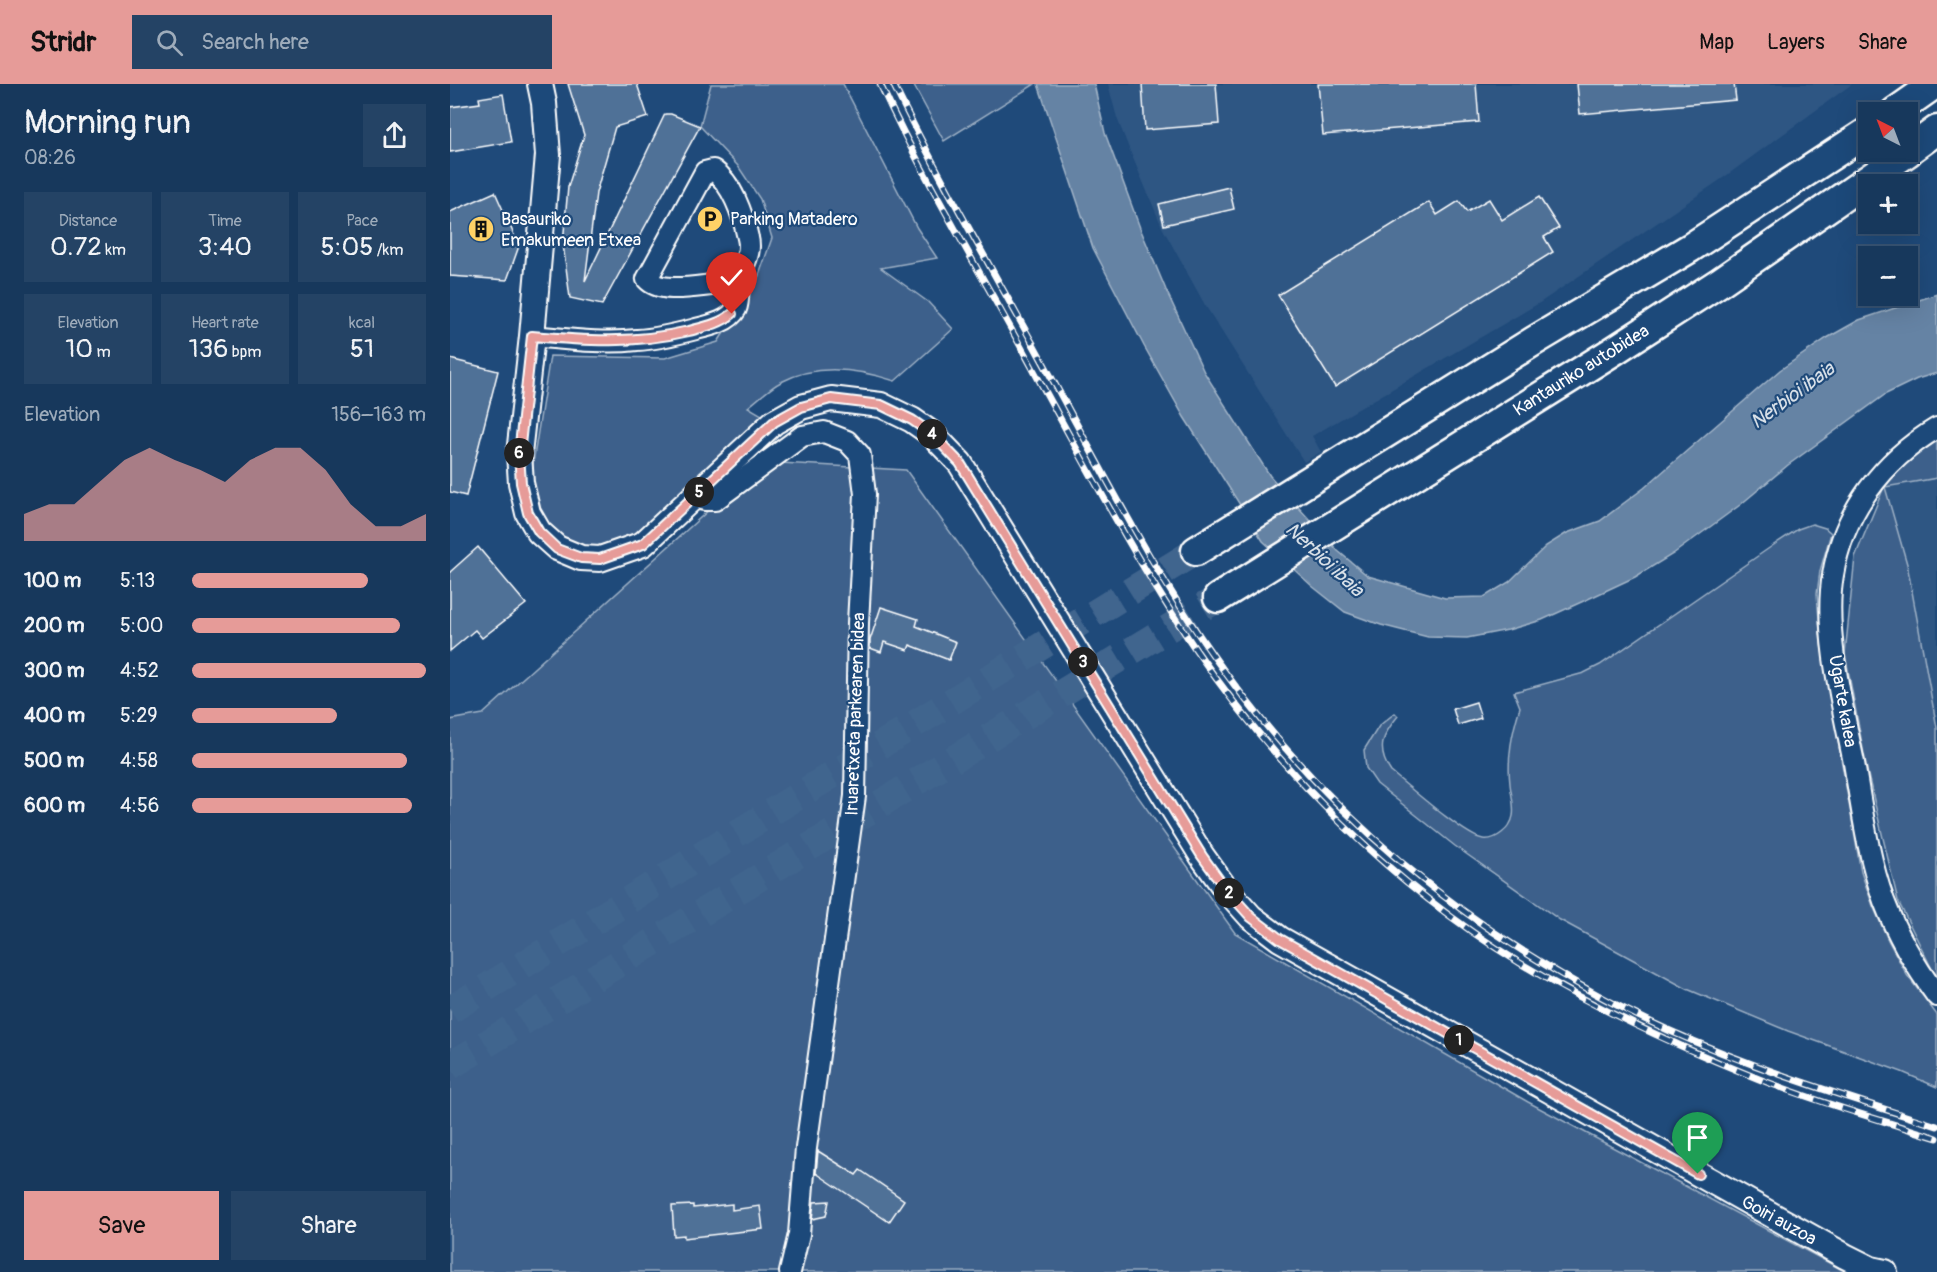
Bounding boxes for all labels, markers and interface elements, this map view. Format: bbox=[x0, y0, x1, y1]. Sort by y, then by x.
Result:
search box bbox=[132, 15, 552, 69]
text: Stridr bbox=[30, 25, 96, 60]
icon: search bbox=[153, 26, 186, 59]
text: Search here bbox=[201, 28, 309, 56]
text: Map bbox=[1699, 29, 1734, 56]
text: Layers bbox=[1767, 29, 1825, 56]
text: Share bbox=[1858, 29, 1907, 56]
text: Morning run bbox=[24, 102, 191, 143]
north arrow bbox=[1858, 102, 1918, 162]
map controls bbox=[1858, 102, 1918, 306]
button: share bbox=[363, 104, 426, 167]
text: 08:26 bbox=[24, 145, 76, 170]
button: + bbox=[1858, 174, 1918, 234]
parking icon: Parking Matadero bbox=[695, 204, 725, 234]
place label: Basauriko Emakumeen Etxea bbox=[501, 208, 641, 252]
place label: Parking Matadero bbox=[730, 208, 858, 231]
text: Distance bbox=[59, 211, 117, 231]
text: Time bbox=[208, 211, 242, 231]
text: Pace bbox=[346, 211, 378, 231]
building icon: Basauriko Emakumeen Etxea bbox=[466, 214, 496, 244]
text: 0.72 bbox=[50, 231, 102, 263]
text: 3:40 bbox=[198, 231, 252, 263]
text: 5:05 bbox=[321, 231, 373, 263]
text: km bbox=[102, 240, 126, 260]
text: /km bbox=[373, 240, 404, 260]
button: − bbox=[1858, 246, 1918, 306]
pin bbox=[706, 252, 757, 314]
icon: check bbox=[715, 261, 748, 294]
text: Elevation bbox=[58, 313, 118, 333]
text: Heart rate bbox=[191, 313, 259, 333]
text: kcal bbox=[349, 313, 375, 333]
street label: Kantauriko autobidea bbox=[1509, 319, 1654, 422]
text: 10 bbox=[65, 333, 93, 365]
text: 136 bbox=[189, 333, 228, 365]
text: 51 bbox=[350, 333, 374, 365]
text: m bbox=[93, 342, 111, 362]
text: bpm bbox=[228, 342, 261, 362]
water label: Nerbioi ibaia bbox=[1745, 355, 1841, 434]
text: Elevation bbox=[24, 402, 100, 427]
text: 156–163 m bbox=[331, 402, 426, 427]
pin: 4 bbox=[917, 419, 947, 449]
text: 4 bbox=[927, 424, 937, 444]
pin: 6 bbox=[504, 438, 534, 468]
text: 6 bbox=[514, 443, 524, 463]
pin: 5 bbox=[684, 477, 714, 507]
text: 5 bbox=[695, 482, 703, 502]
water label: Nerbioi ibaia bbox=[1280, 517, 1370, 603]
text: 100 m bbox=[24, 568, 81, 593]
text: 5:13 bbox=[120, 568, 155, 593]
street label: Iruaretxeta parkearen bidea bbox=[840, 612, 871, 816]
text: 200 m bbox=[24, 613, 85, 638]
text: 5:00 bbox=[120, 613, 164, 638]
pin: 3 bbox=[1068, 647, 1098, 677]
text: 3 bbox=[1079, 652, 1087, 672]
street label: Ugarte kalea bbox=[1823, 653, 1862, 749]
text: 300 m bbox=[24, 658, 85, 683]
text: 4:52 bbox=[120, 658, 159, 683]
text: 400 m bbox=[24, 703, 85, 728]
text: 5:29 bbox=[120, 703, 158, 728]
text: 500 m bbox=[24, 748, 84, 773]
text: 4:58 bbox=[120, 748, 158, 773]
text: 600 m bbox=[24, 793, 85, 818]
text: 4:56 bbox=[120, 793, 159, 818]
pin: 2 bbox=[1214, 878, 1244, 908]
text: 2 bbox=[1225, 883, 1233, 903]
pin: 1 bbox=[1444, 1025, 1474, 1055]
text: 1 bbox=[1456, 1030, 1462, 1050]
pin bbox=[1672, 1112, 1723, 1174]
icon: arrive bbox=[1681, 1121, 1714, 1154]
street label: Goiri auzoa bbox=[1737, 1190, 1821, 1251]
button: Save bbox=[24, 1191, 219, 1260]
button: Share bbox=[231, 1191, 426, 1260]

